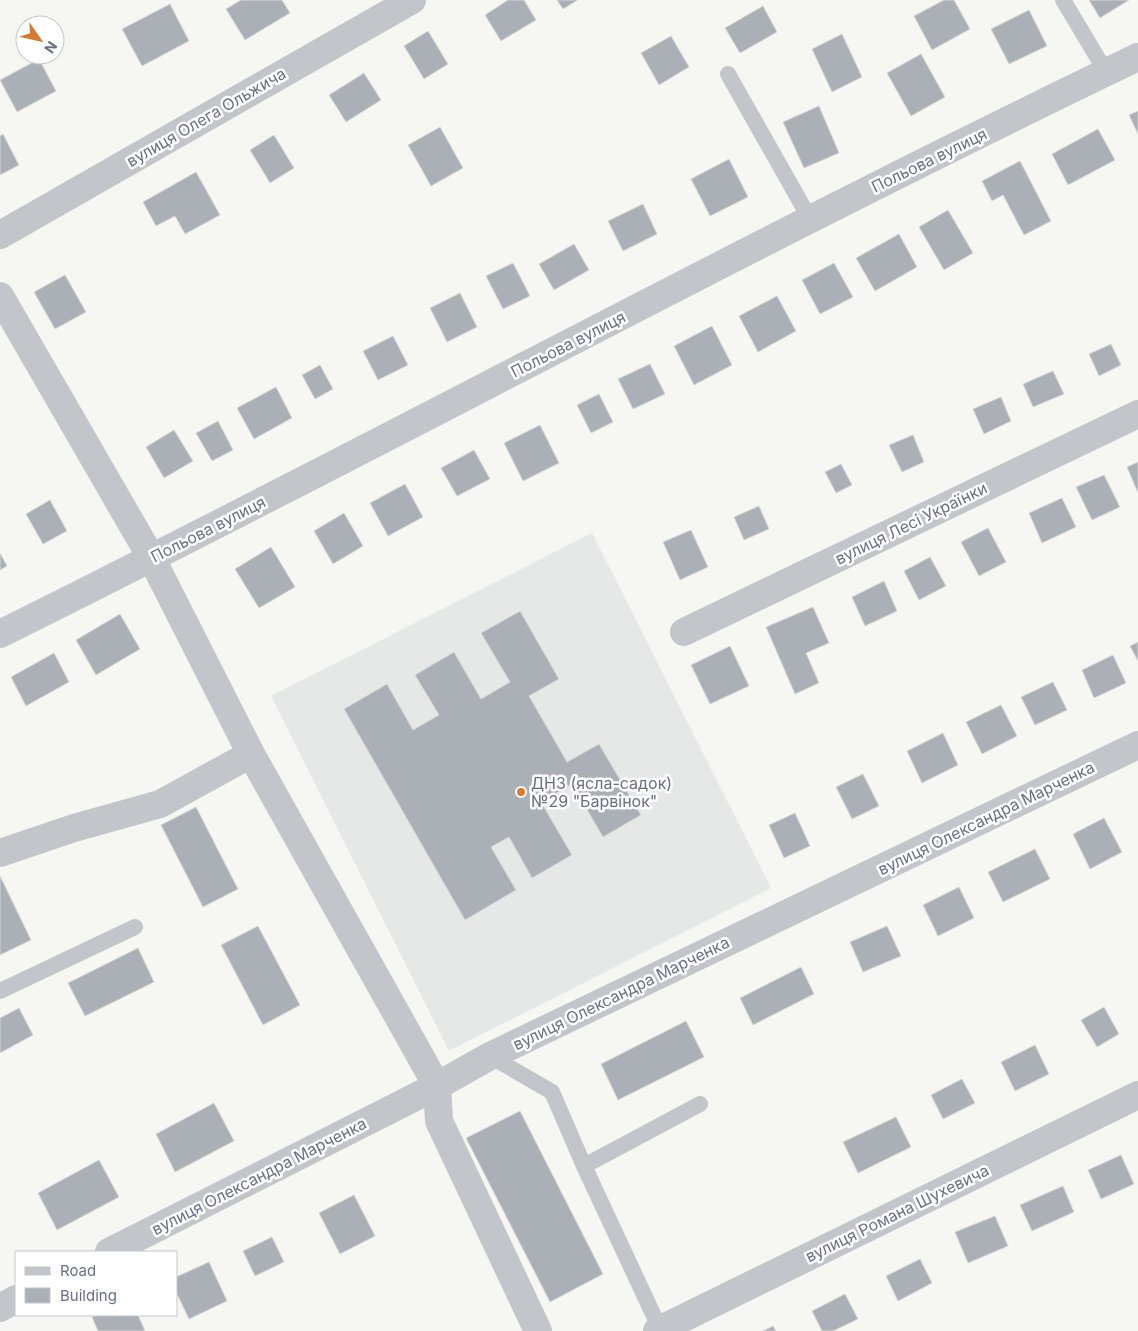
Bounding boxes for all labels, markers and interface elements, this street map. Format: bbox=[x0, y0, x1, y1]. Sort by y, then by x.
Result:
north arrow bbox=[15, 15, 65, 65]
text: N bbox=[41, 38, 61, 57]
street label: вулиця Олега Ольжича bbox=[123, 63, 289, 171]
street label: Польова вулиця bbox=[868, 123, 990, 197]
street label: Польова вулиця bbox=[507, 306, 629, 382]
street label: вулиця Лесі Українки bbox=[832, 477, 990, 569]
street label: Польова вулиця bbox=[147, 491, 269, 567]
street label: вулиця Олександра Марченка bbox=[875, 757, 1097, 879]
place label: ДНЗ (ясла-садок) №29 "Барвінок" bbox=[531, 773, 672, 811]
marker: ДНЗ (ясла-садок) №29 "Барвінок" bbox=[515, 786, 527, 798]
street label: вулиця Олександра Марченка bbox=[510, 932, 732, 1054]
street label: вулиця Олександра Марченка bbox=[148, 1113, 370, 1239]
street label: вулиця Романа Шухевича bbox=[802, 1160, 992, 1266]
legend bbox=[15, 1251, 178, 1316]
text: Road bbox=[60, 1261, 96, 1280]
text: Building bbox=[60, 1286, 117, 1305]

